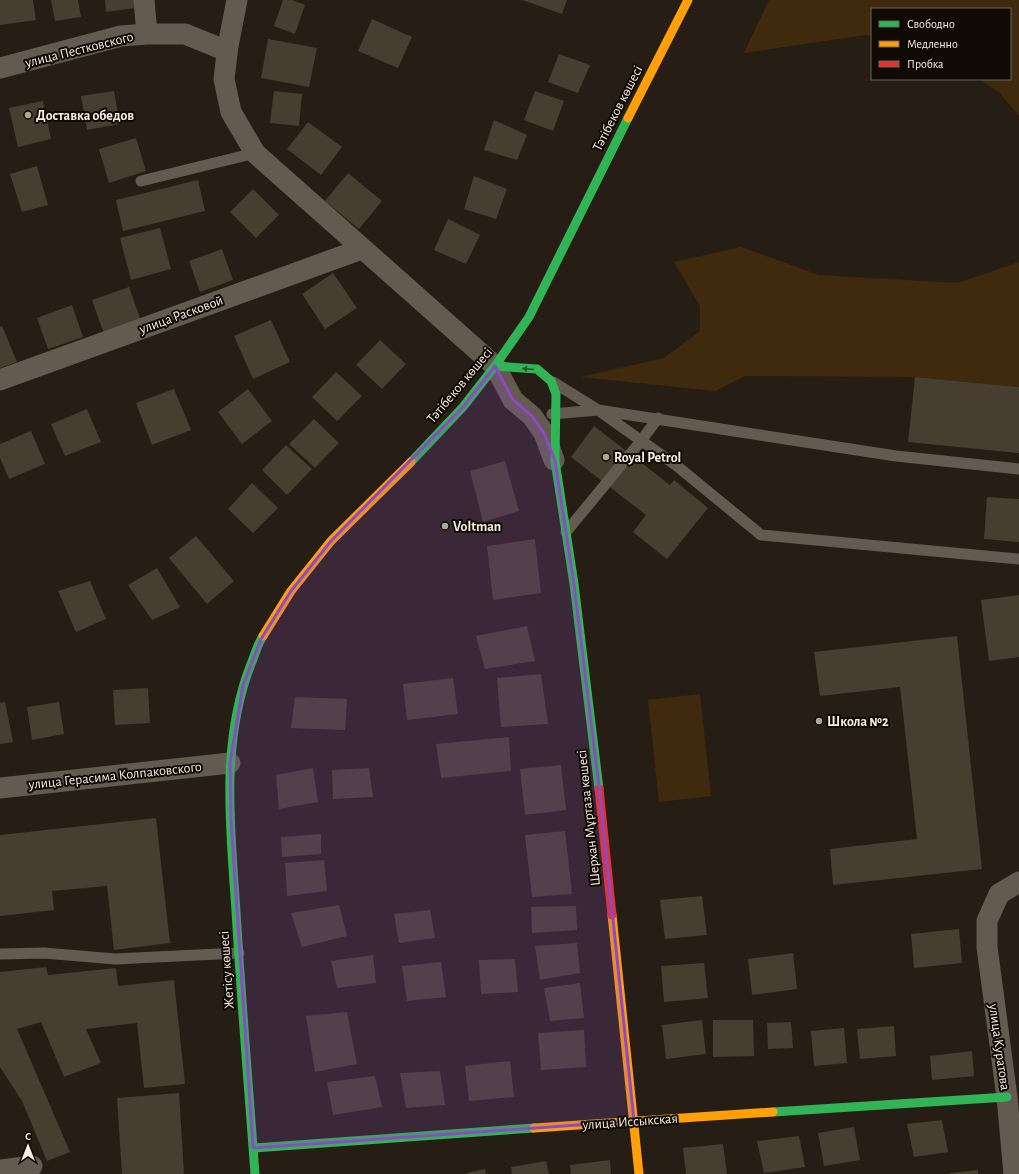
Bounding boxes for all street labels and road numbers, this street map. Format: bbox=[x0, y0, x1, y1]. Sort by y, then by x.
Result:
street label: улица Пестковского bbox=[23, 30, 135, 70]
street label: Тәтібеков көшесі bbox=[590, 64, 645, 153]
street label: улица Расковой bbox=[137, 293, 225, 337]
street label: Тәтібеков көшесі bbox=[424, 345, 495, 426]
street label: Шерхан Мұртаза көшесі bbox=[575, 749, 603, 887]
street label: улица Герасима Колпаковского bbox=[27, 760, 203, 792]
street label: Жетісу көшесі bbox=[217, 930, 237, 1009]
street label: улица Куратова bbox=[986, 1002, 1012, 1092]
street label: улица Иссыкская bbox=[581, 1112, 678, 1132]

